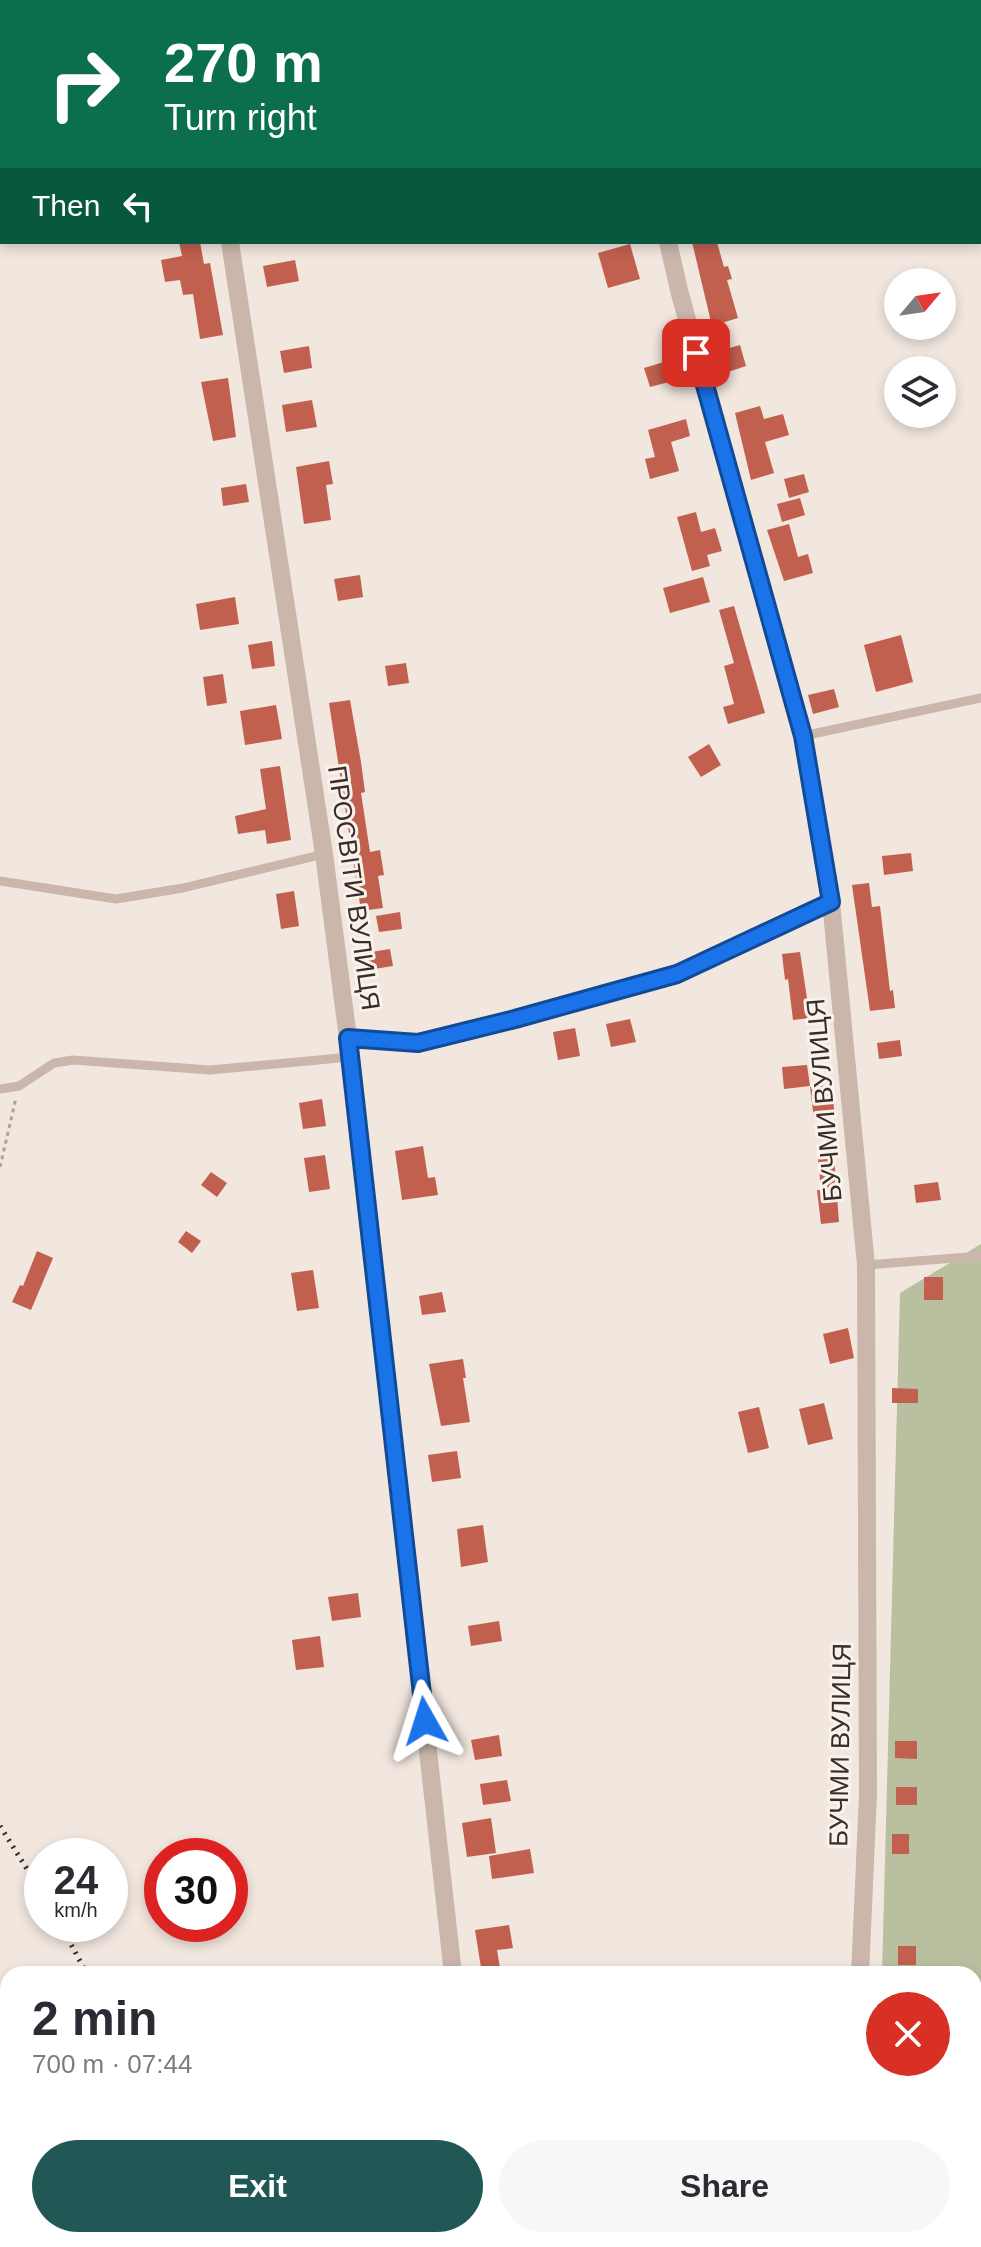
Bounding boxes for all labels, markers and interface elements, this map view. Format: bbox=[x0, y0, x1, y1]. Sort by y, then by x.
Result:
text: 270 m bbox=[164, 31, 323, 94]
icon: right bbox=[32, 32, 136, 136]
text: Turn right bbox=[164, 97, 317, 138]
icon: left bbox=[116, 184, 160, 228]
text: Then bbox=[32, 189, 100, 222]
north arrow bbox=[884, 268, 956, 340]
map controls bbox=[884, 268, 956, 428]
pin bbox=[662, 319, 730, 387]
icon: arrive bbox=[674, 331, 718, 375]
button: layers bbox=[884, 356, 956, 428]
street label: ПРОСВІТИ ВУЛИЦЯ bbox=[322, 764, 386, 1012]
street label: БУЧМИ ВУЛИЦЯ bbox=[800, 997, 848, 1203]
street label: БУЧМИ ВУЛИЦЯ bbox=[823, 1643, 857, 1847]
position arrow bbox=[383, 1679, 467, 1763]
speed limit sign: 30 bbox=[144, 1838, 248, 1942]
text: 24 bbox=[54, 1858, 98, 1902]
text: km/h bbox=[54, 1899, 98, 1921]
text: 2 min bbox=[32, 1992, 157, 2045]
button: close bbox=[866, 1992, 950, 2076]
text: 700 m · 07:44 bbox=[32, 2049, 192, 2079]
button: Exit bbox=[32, 2140, 483, 2232]
button: Share bbox=[499, 2140, 950, 2232]

